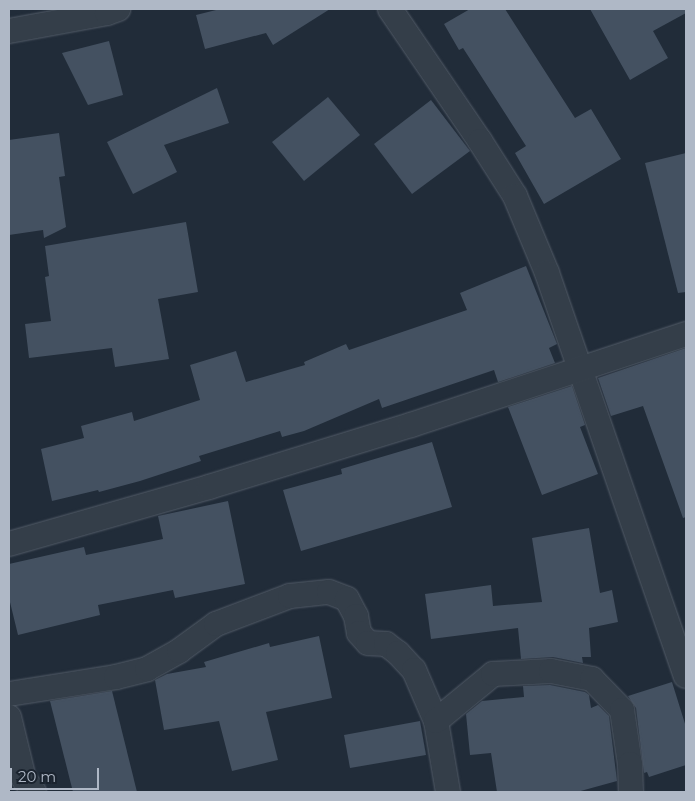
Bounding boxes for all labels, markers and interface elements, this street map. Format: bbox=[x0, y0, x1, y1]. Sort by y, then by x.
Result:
scale bar bbox=[12, 758, 101, 790]
text: 20 m bbox=[18, 767, 56, 786]

